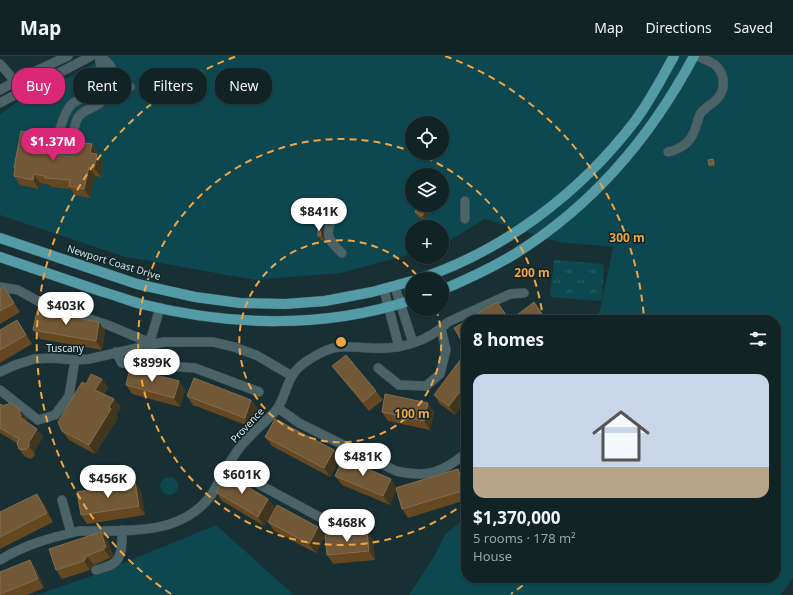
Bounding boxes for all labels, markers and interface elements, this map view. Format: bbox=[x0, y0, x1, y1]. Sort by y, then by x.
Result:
text: Map bbox=[20, 15, 61, 41]
text: Map bbox=[594, 18, 623, 37]
text: Directions bbox=[645, 18, 712, 37]
text: Saved bbox=[734, 18, 773, 37]
chip: Buy bbox=[12, 68, 65, 104]
chip: Rent bbox=[73, 68, 131, 104]
chip: Filters bbox=[139, 68, 207, 104]
chip: New bbox=[215, 68, 272, 104]
map controls bbox=[405, 116, 449, 316]
button: locate bbox=[405, 116, 449, 160]
pin: $1.37M bbox=[20, 128, 86, 162]
text: $1.37M bbox=[30, 132, 76, 150]
button: layers bbox=[405, 168, 449, 212]
pin: $841K bbox=[291, 198, 347, 232]
text: $841K bbox=[300, 202, 338, 220]
button: + bbox=[405, 220, 449, 264]
text: 300 m bbox=[609, 229, 645, 246]
street label: Newport Coast Drive bbox=[65, 241, 163, 283]
text: 200 m bbox=[514, 264, 550, 281]
button: − bbox=[405, 272, 449, 316]
pin: $403K bbox=[38, 292, 94, 326]
text: $403K bbox=[47, 296, 85, 314]
text: 8 homes bbox=[473, 328, 544, 351]
icon: filters bbox=[747, 328, 769, 350]
centre of rings bbox=[334, 335, 348, 349]
street label: Tuscany bbox=[46, 341, 85, 355]
pin: $899K bbox=[124, 349, 180, 383]
text: $899K bbox=[133, 353, 171, 371]
icon: home bbox=[585, 400, 657, 472]
street label: Provence bbox=[227, 404, 267, 446]
text: 100 m bbox=[394, 405, 430, 422]
pin: $481K bbox=[335, 443, 391, 477]
text: $481K bbox=[344, 447, 382, 465]
pin: $601K bbox=[214, 461, 270, 495]
pin: $456K bbox=[80, 465, 136, 499]
text: $601K bbox=[223, 465, 261, 483]
text: $456K bbox=[89, 469, 127, 487]
text: $1,370,000 bbox=[473, 506, 560, 529]
pin: $468K bbox=[319, 509, 375, 543]
text: $468K bbox=[328, 513, 366, 531]
text: 5 rooms · 178 m² bbox=[473, 529, 576, 547]
text: House bbox=[473, 547, 512, 565]

